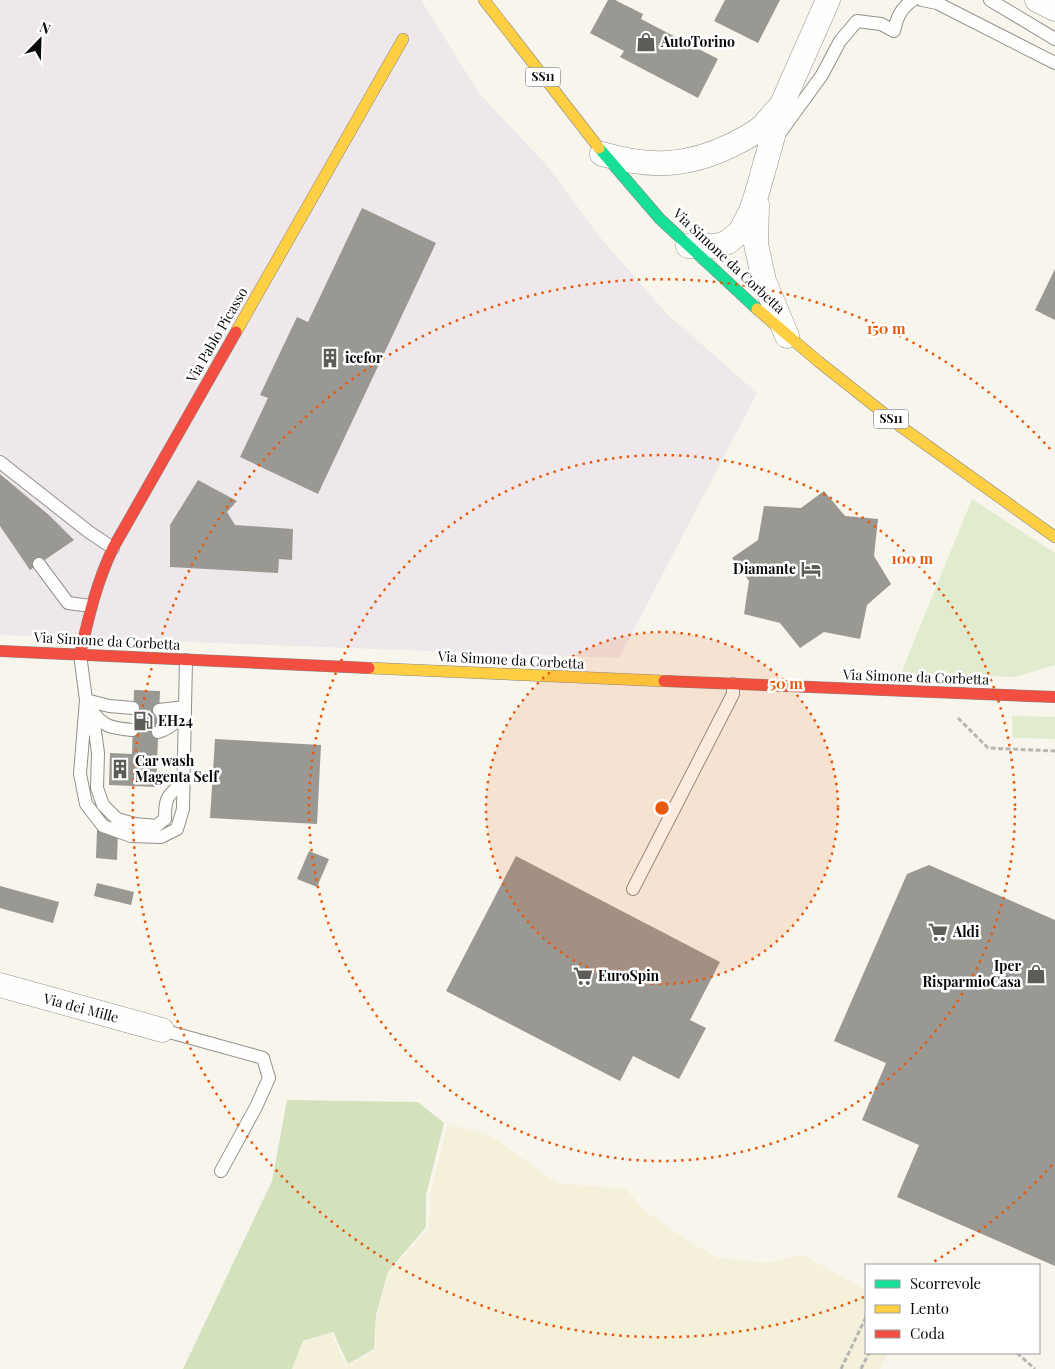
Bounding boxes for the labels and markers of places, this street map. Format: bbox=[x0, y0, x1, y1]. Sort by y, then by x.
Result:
shop icon: AutoTorino bbox=[635, 31, 657, 53]
place label: AutoTorino bbox=[660, 32, 735, 51]
building icon: icefor bbox=[319, 347, 341, 369]
place label: icefor bbox=[345, 348, 383, 367]
hotel icon: Diamante bbox=[800, 558, 822, 580]
place label: Diamante bbox=[733, 559, 796, 578]
fuel station icon: EH24 bbox=[132, 710, 154, 732]
place label: EH24 bbox=[158, 711, 193, 730]
place label: Car wash Magenta Self bbox=[135, 751, 219, 786]
building icon: Car wash Magenta Self bbox=[109, 758, 131, 780]
centre of rings bbox=[653, 799, 671, 817]
supermarket icon: Aldi bbox=[927, 921, 949, 943]
place label: Aldi bbox=[952, 922, 980, 941]
place label: Iper RisparmioCasa bbox=[922, 956, 1022, 991]
shop icon: Iper RisparmioCasa bbox=[1025, 963, 1047, 985]
supermarket icon: EuroSpin bbox=[572, 965, 594, 987]
place label: EuroSpin bbox=[598, 966, 660, 985]

